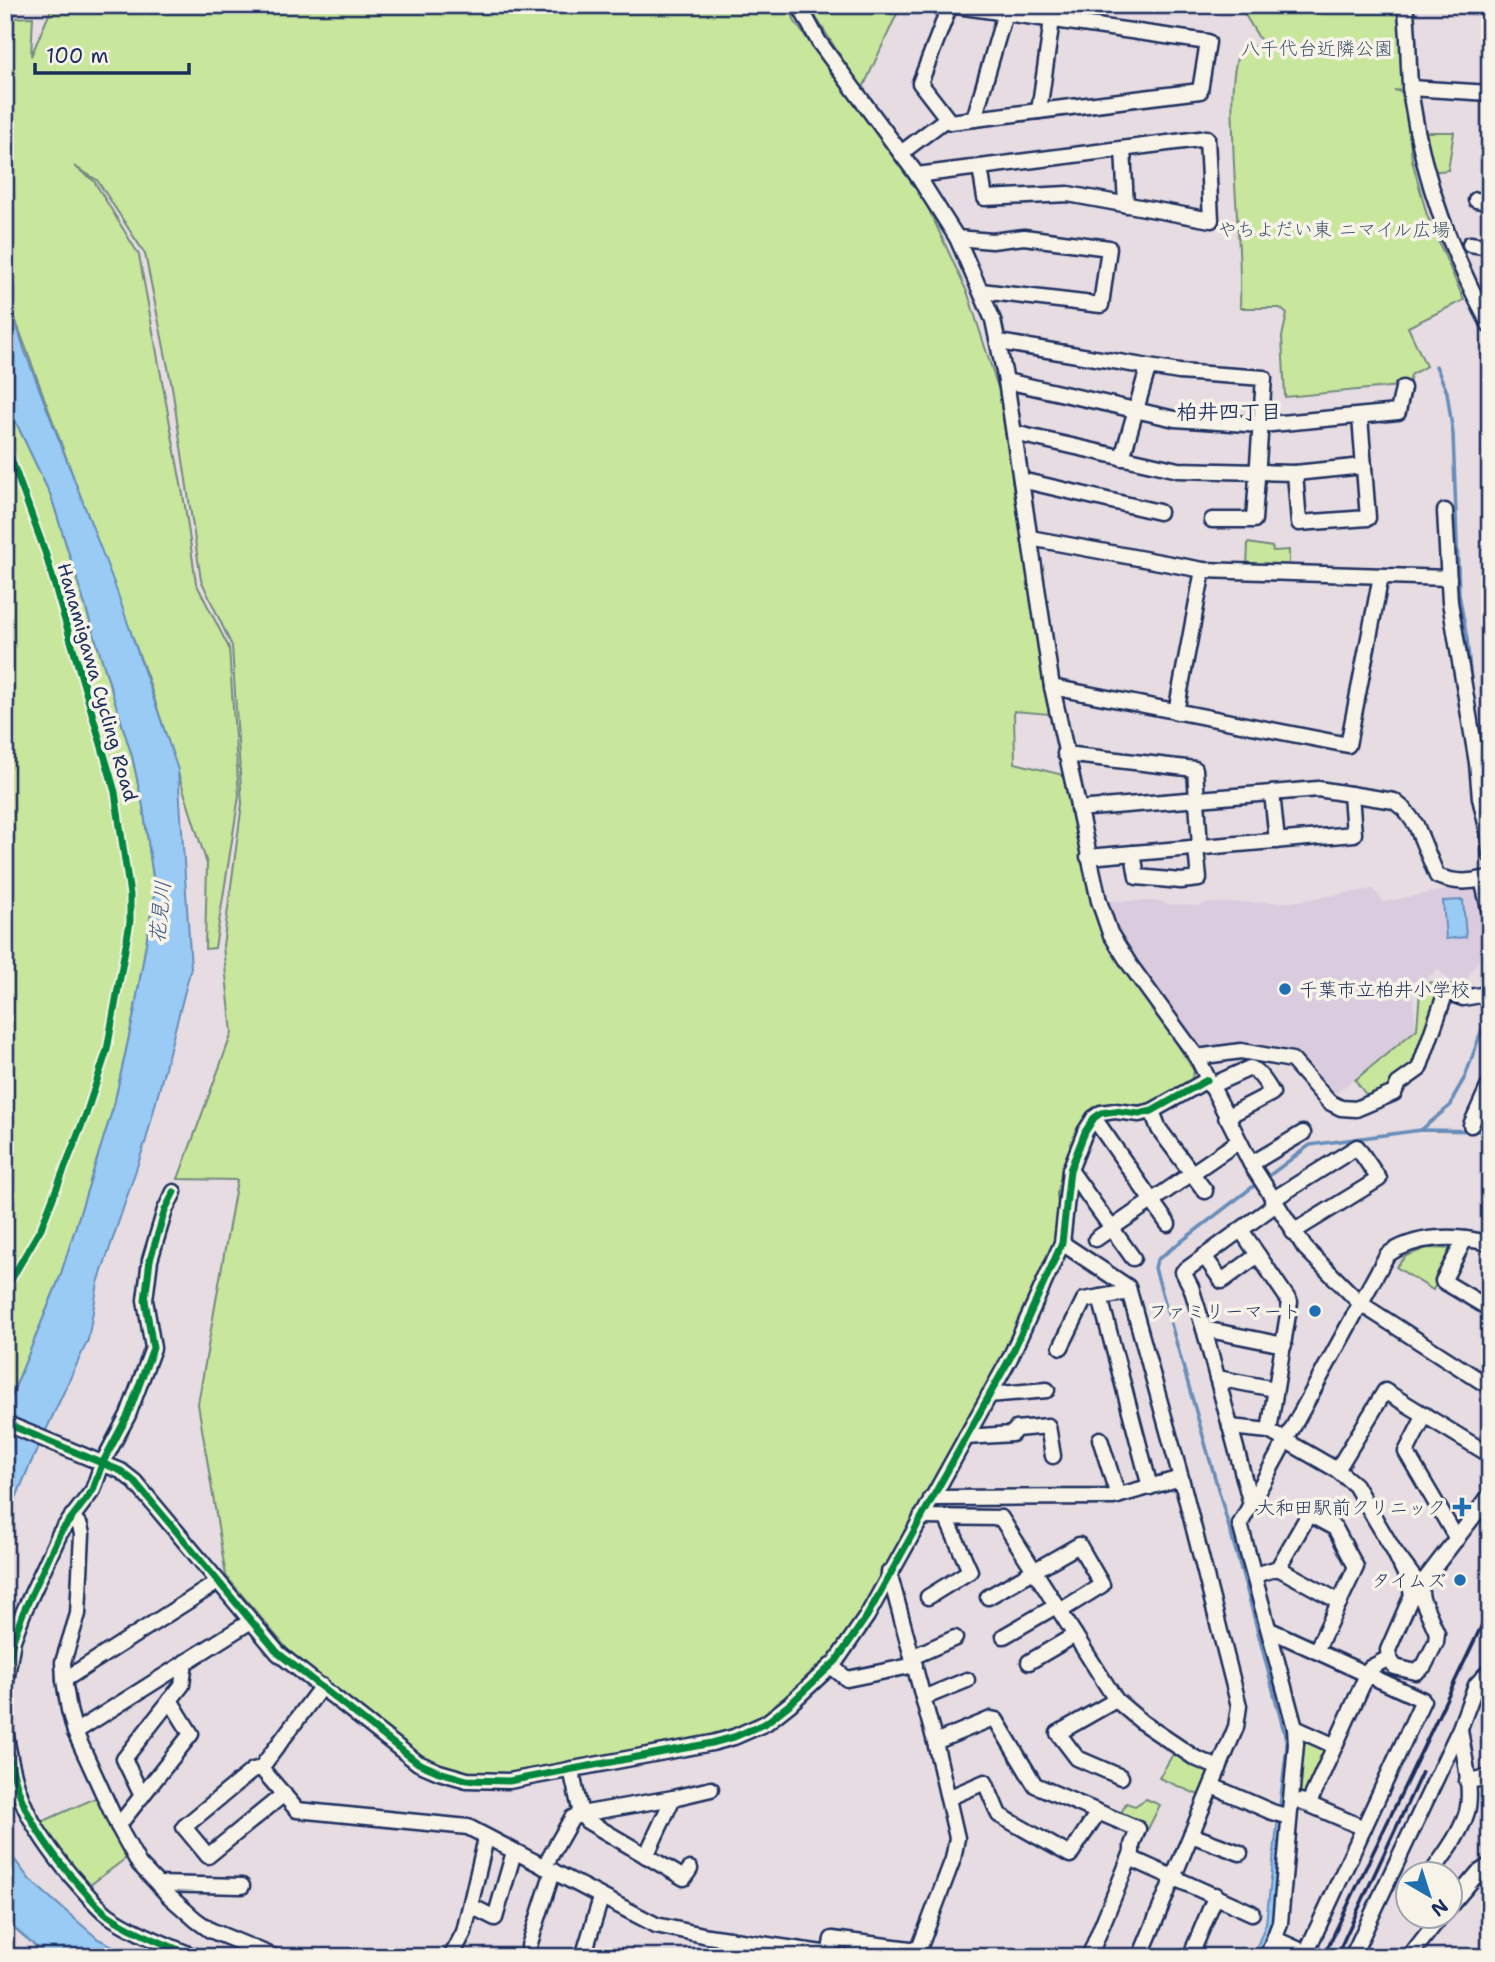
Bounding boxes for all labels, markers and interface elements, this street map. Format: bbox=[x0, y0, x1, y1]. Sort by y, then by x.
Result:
scale bar bbox=[35, 32, 189, 76]
park label: 八千代台近隣公園 bbox=[1241, 36, 1393, 61]
text: 100 m bbox=[46, 42, 109, 70]
park label: やちよだい東 ニマイル広場 bbox=[1218, 217, 1450, 242]
district label: 柏井四丁目 bbox=[1177, 398, 1282, 426]
street label: Hanamigawa Cycling Road bbox=[51, 560, 144, 804]
water label: 花見川 bbox=[143, 879, 177, 945]
place label: 千葉市立柏井小学校 bbox=[1299, 977, 1470, 1002]
marker: 千葉市立柏井小学校 bbox=[1277, 981, 1293, 997]
place label: ファミリーマート bbox=[1149, 1299, 1301, 1324]
marker: ファミリーマート bbox=[1307, 1303, 1323, 1319]
place label: 大和田駅前クリニック bbox=[1256, 1495, 1446, 1520]
marker: 大和田駅前クリニック bbox=[1452, 1497, 1472, 1517]
place label: タイムズ bbox=[1372, 1568, 1446, 1593]
marker: タイムズ bbox=[1452, 1572, 1468, 1588]
north arrow bbox=[1394, 1860, 1464, 1930]
text: N bbox=[1426, 1893, 1453, 1922]

